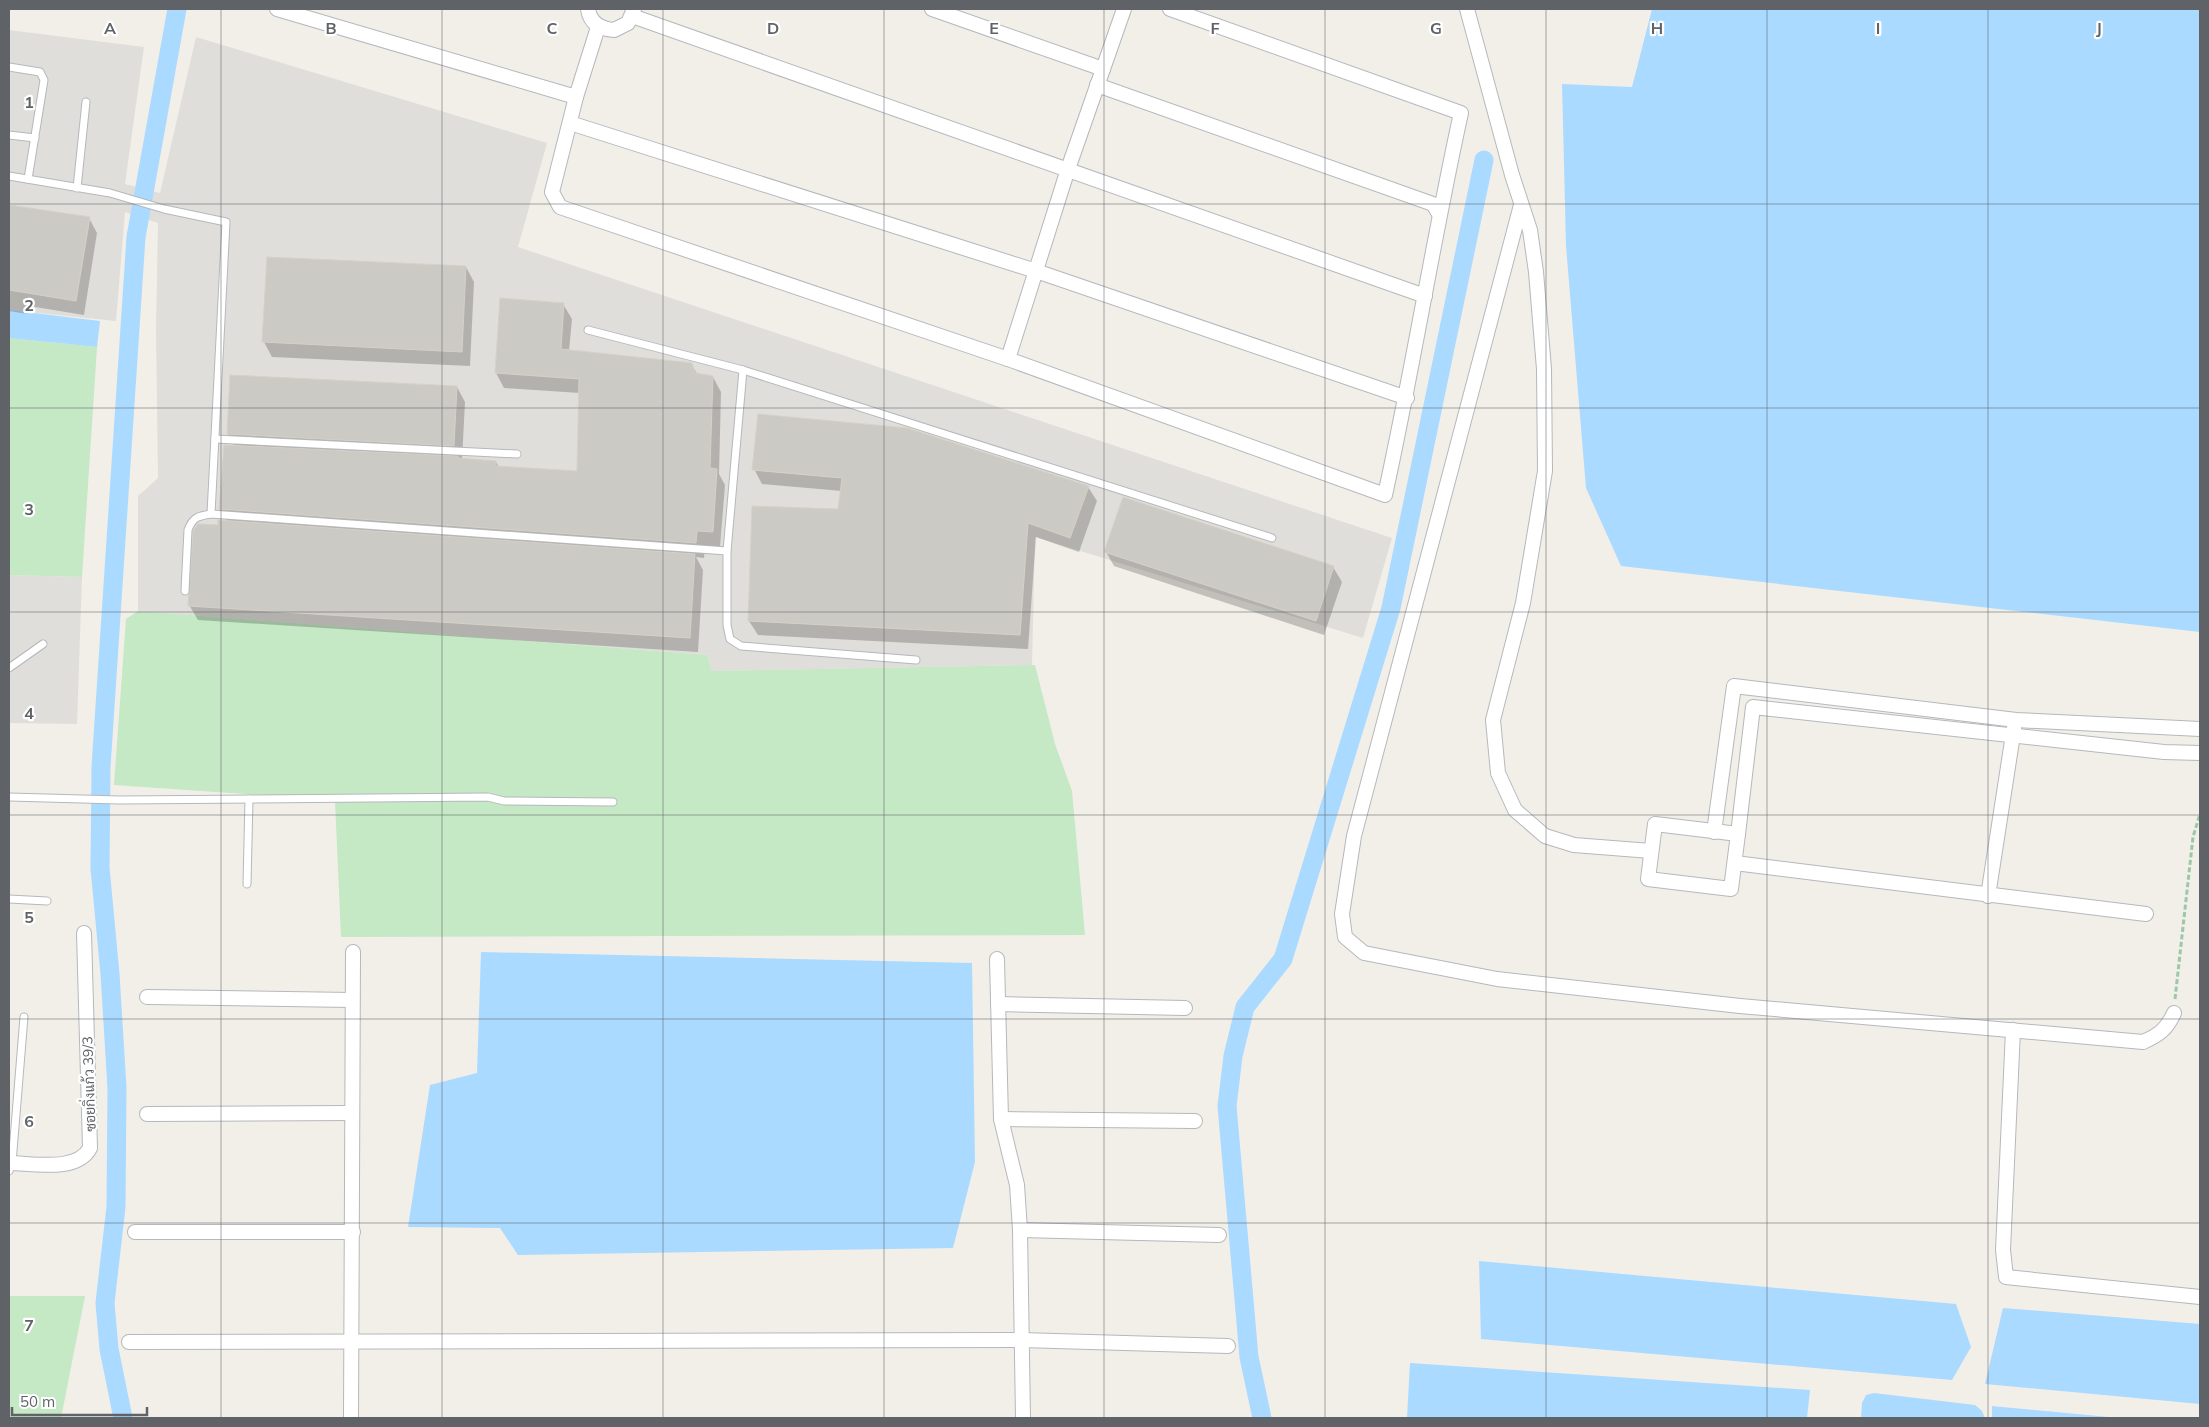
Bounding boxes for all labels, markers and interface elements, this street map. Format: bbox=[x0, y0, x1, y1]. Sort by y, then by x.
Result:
text: A bbox=[104, 18, 116, 38]
text: B bbox=[325, 18, 337, 38]
text: C bbox=[547, 18, 558, 38]
text: D bbox=[767, 18, 779, 38]
text: E bbox=[989, 18, 999, 38]
text: F bbox=[1210, 18, 1220, 38]
text: G bbox=[1430, 18, 1442, 38]
text: H bbox=[1651, 18, 1663, 38]
text: I bbox=[1876, 18, 1880, 38]
text: J bbox=[2096, 18, 2102, 38]
text: 1 bbox=[24, 92, 34, 112]
text: 2 bbox=[24, 295, 34, 315]
text: 3 bbox=[24, 499, 34, 519]
text: 4 bbox=[24, 703, 34, 723]
text: 5 bbox=[24, 907, 34, 927]
street label: ซอยกิ่งแก้ว 39/3 bbox=[76, 1036, 100, 1132]
text: 6 bbox=[24, 1111, 34, 1131]
text: 7 bbox=[24, 1315, 34, 1335]
scale bar bbox=[12, 1384, 148, 1416]
text: 50 m bbox=[20, 1392, 55, 1411]

